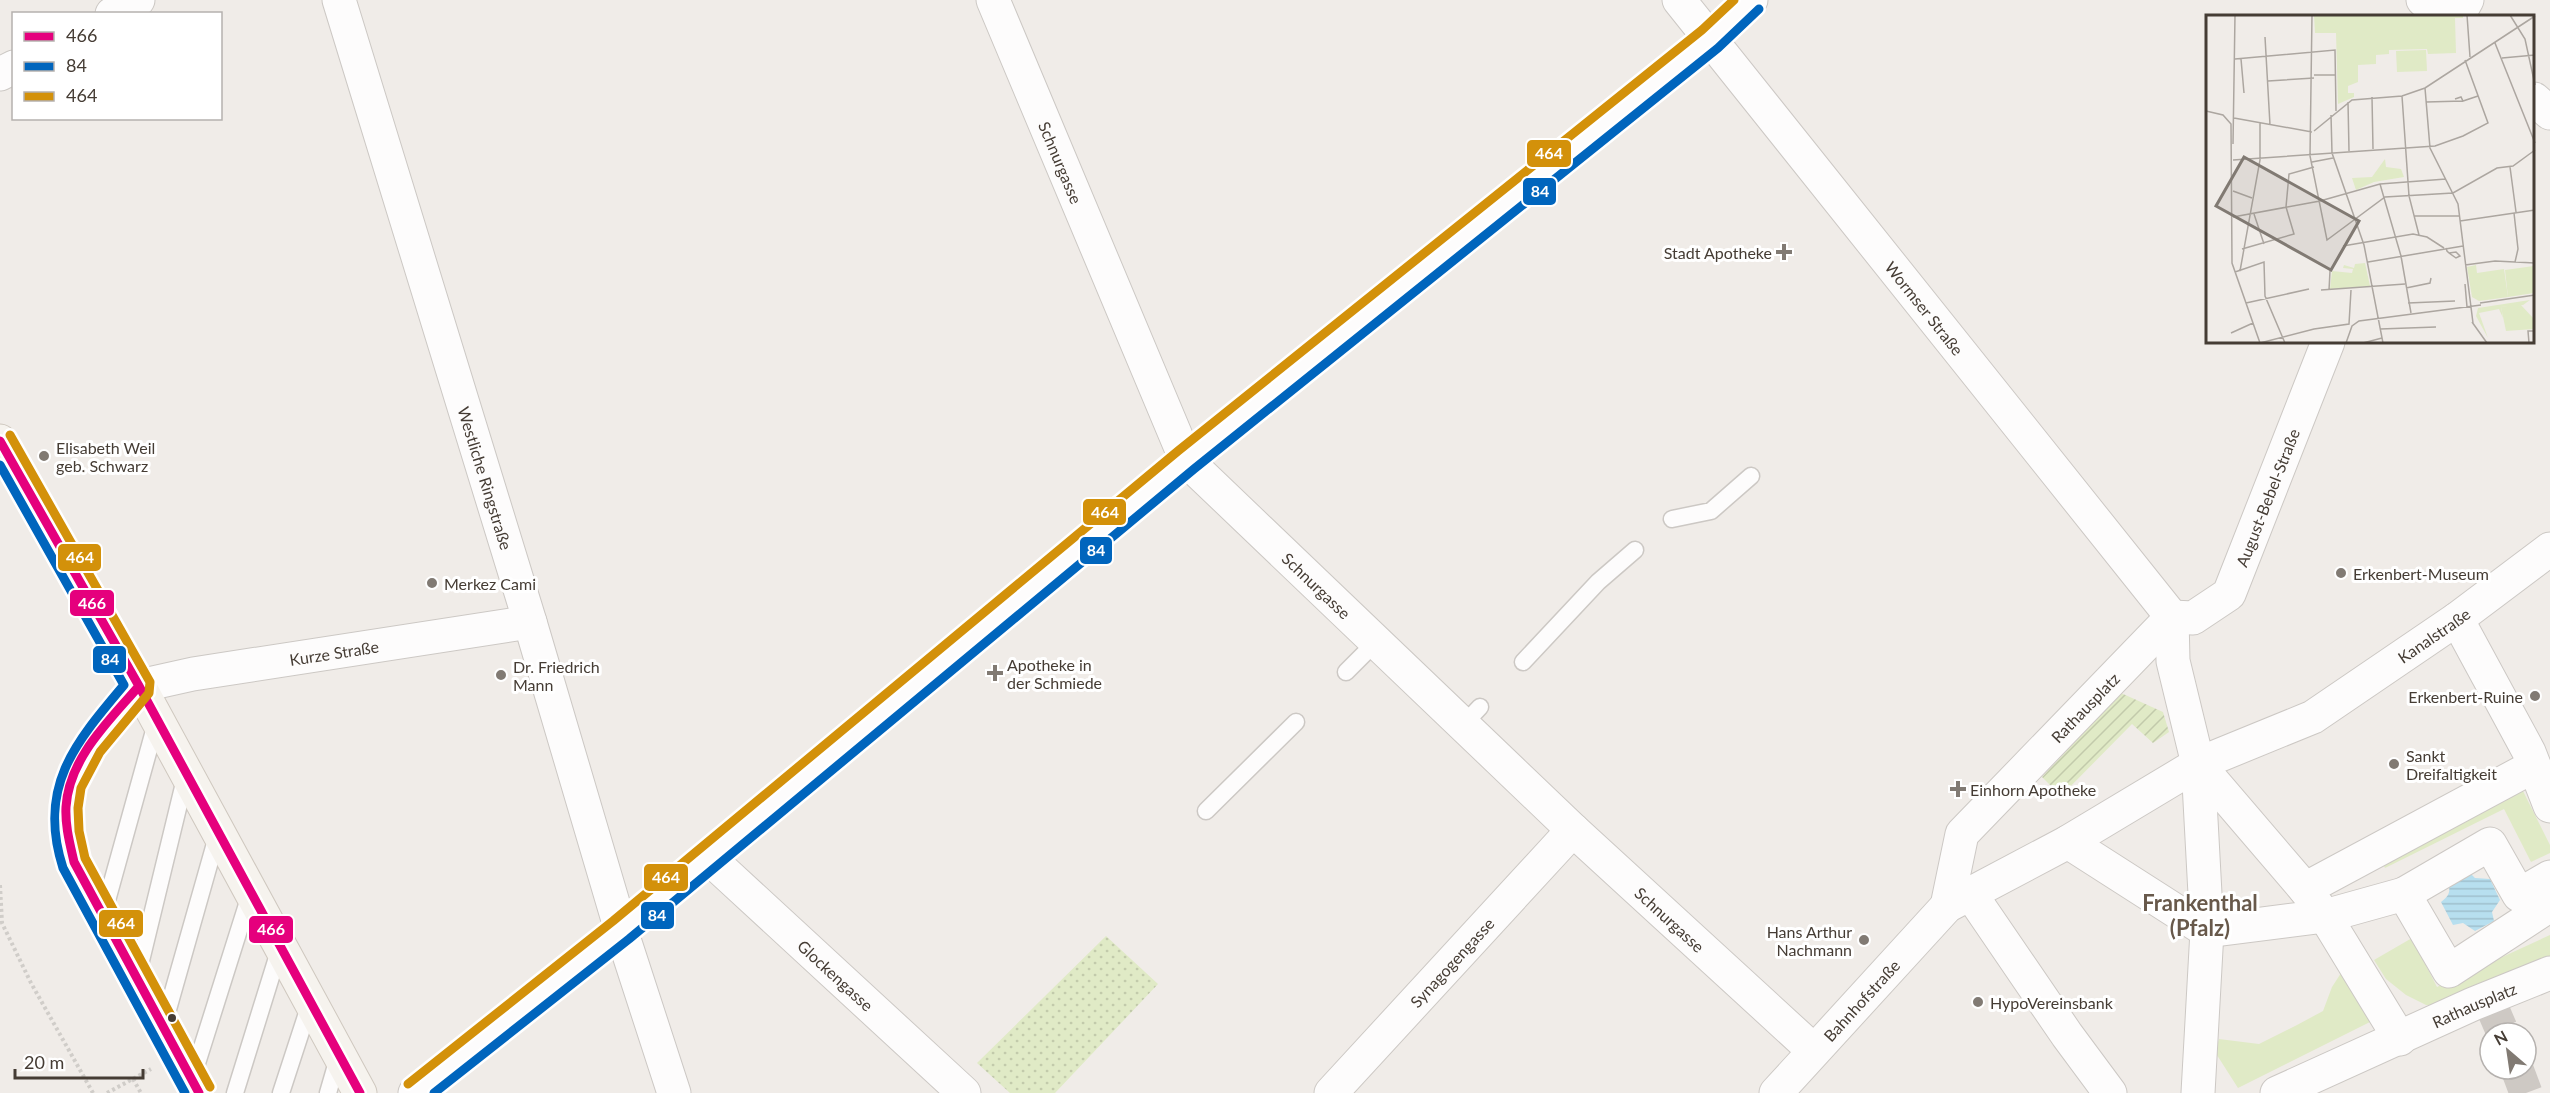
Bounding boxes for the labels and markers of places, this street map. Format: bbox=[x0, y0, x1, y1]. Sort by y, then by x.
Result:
place label: Stadt Apotheke bbox=[1664, 243, 1772, 262]
marker: Stadt Apotheke bbox=[1777, 245, 1791, 259]
place label: Elisabeth Weil geb. Schwarz bbox=[56, 438, 155, 475]
marker: Elisabeth Weil geb. Schwarz bbox=[37, 449, 51, 463]
place label: Erkenbert-Museum bbox=[2353, 564, 2489, 583]
marker: Erkenbert-Museum bbox=[2334, 566, 2348, 580]
place label: Merkez Cami bbox=[444, 574, 536, 593]
marker: Merkez Cami bbox=[425, 576, 439, 590]
place label: Apotheke in der Schmiede bbox=[1007, 655, 1102, 692]
place label: Dr. Friedrich Mann bbox=[513, 657, 600, 694]
marker: Apotheke in der Schmiede bbox=[988, 666, 1002, 680]
marker: Dr. Friedrich Mann bbox=[494, 668, 508, 682]
place label: Erkenbert-Ruine bbox=[2408, 687, 2523, 706]
marker: Erkenbert-Ruine bbox=[2528, 689, 2542, 703]
place label: Sankt Dreifaltigkeit bbox=[2406, 746, 2497, 783]
marker: Sankt Dreifaltigkeit bbox=[2387, 757, 2401, 771]
place label: Einhorn Apotheke bbox=[1970, 780, 2096, 799]
marker: Einhorn Apotheke bbox=[1951, 782, 1965, 796]
place label: Hans Arthur Nachmann bbox=[1767, 922, 1852, 959]
marker: Hans Arthur Nachmann bbox=[1857, 933, 1871, 947]
place label: HypoVereinsbank bbox=[1990, 993, 2114, 1012]
marker: HypoVereinsbank bbox=[1971, 995, 1985, 1009]
unlabelled marker bbox=[166, 1012, 178, 1024]

